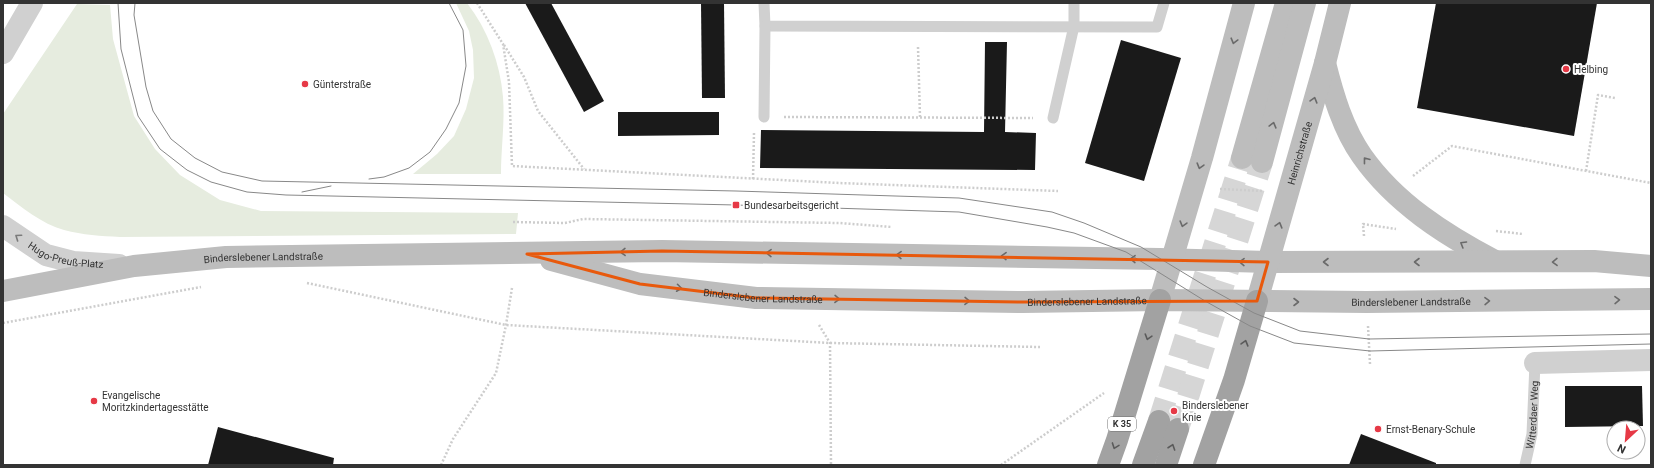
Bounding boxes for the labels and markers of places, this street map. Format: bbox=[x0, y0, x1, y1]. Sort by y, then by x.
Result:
marker: Helbing bbox=[1561, 64, 1571, 74]
place label: Helbing bbox=[1574, 64, 1608, 75]
marker: Günterstraße bbox=[300, 79, 310, 89]
place label: Günterstraße bbox=[313, 79, 371, 90]
marker: Bundesarbeitsgericht bbox=[731, 200, 741, 210]
place label: Bundesarbeitsgericht bbox=[744, 200, 839, 211]
place label: Evangelische Moritzkindertagesstätte bbox=[102, 390, 209, 413]
marker: Evangelische Moritzkindertagesstätte bbox=[89, 396, 99, 406]
place label: Binderslebener Knie bbox=[1182, 400, 1249, 423]
marker: Binderslebener Knie bbox=[1169, 406, 1179, 416]
marker: Ernst-Benary-Schule bbox=[1373, 424, 1383, 434]
place label: Ernst-Benary-Schule bbox=[1386, 424, 1475, 435]

